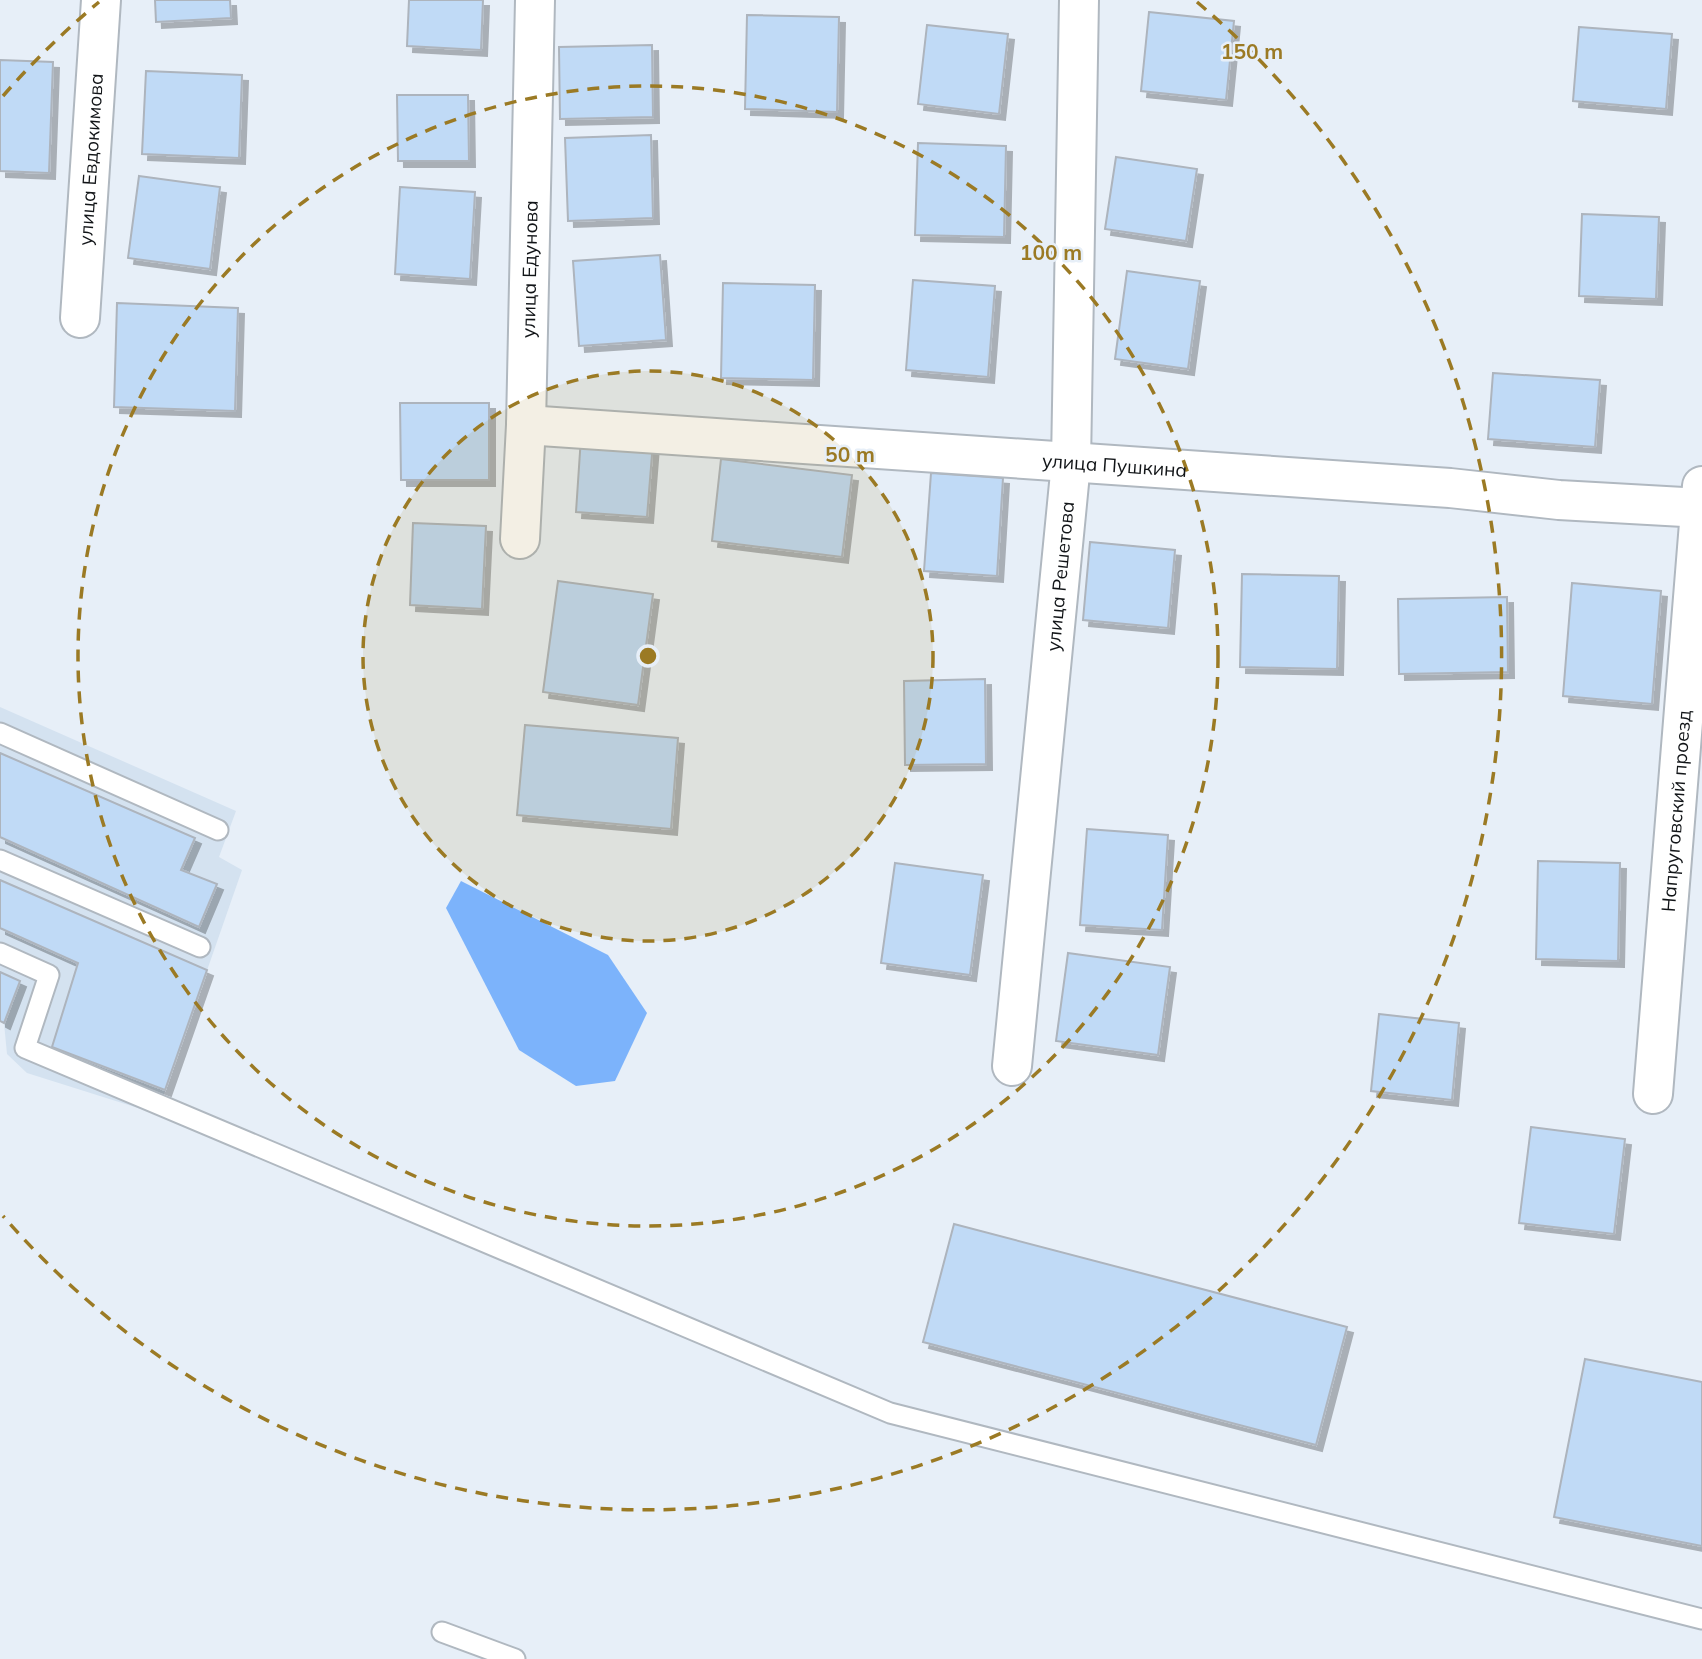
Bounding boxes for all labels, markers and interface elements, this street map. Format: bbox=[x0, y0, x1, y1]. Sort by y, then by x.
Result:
text: 150 m bbox=[1221, 38, 1283, 64]
street label: улица Евдокимова bbox=[73, 72, 108, 246]
street label: улица Едунова bbox=[516, 200, 543, 338]
text: 100 m bbox=[1020, 239, 1082, 265]
text: 50 m bbox=[825, 441, 875, 467]
street label: улица Пушкина bbox=[1041, 448, 1188, 482]
street label: улица Решетова bbox=[1041, 500, 1079, 653]
centre of rings bbox=[636, 644, 660, 668]
street label: Напруговский проезд bbox=[1656, 709, 1696, 913]

